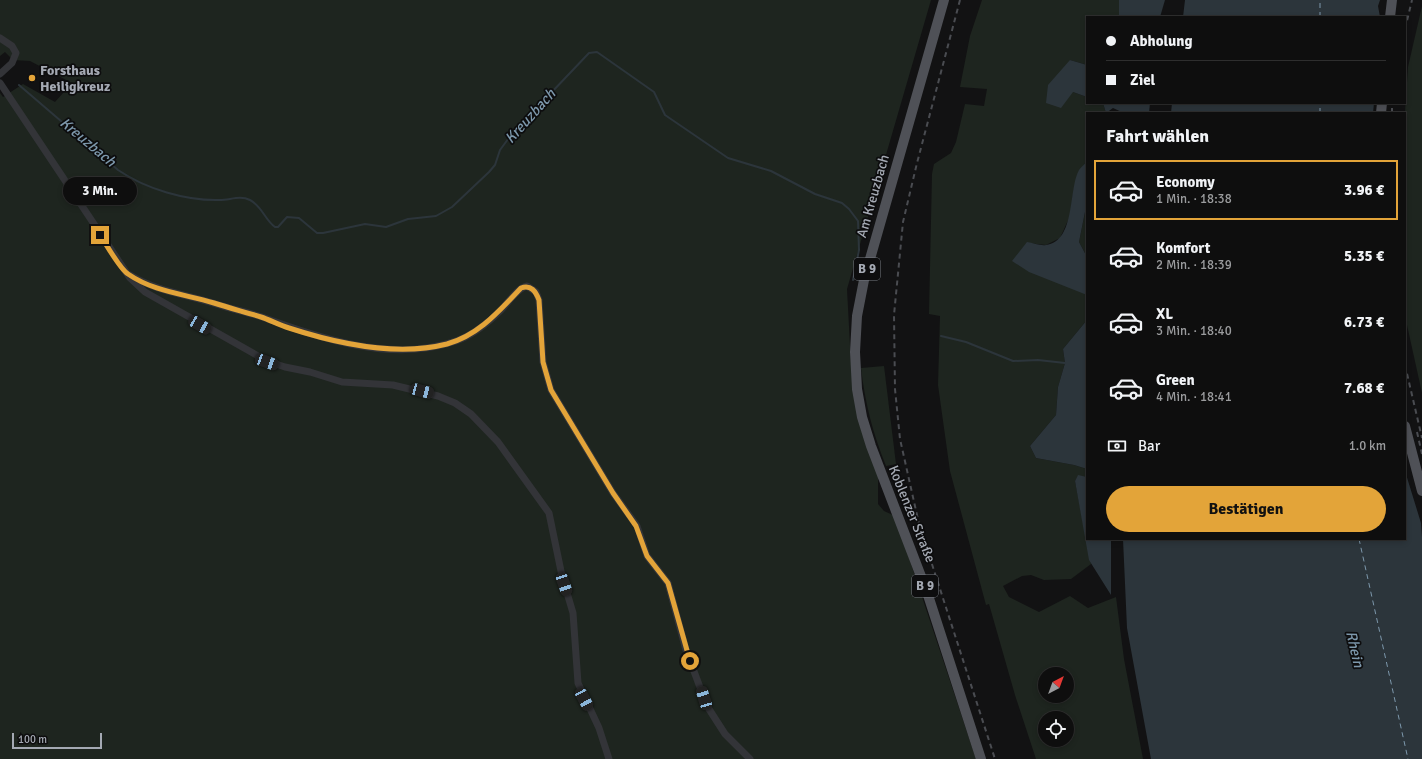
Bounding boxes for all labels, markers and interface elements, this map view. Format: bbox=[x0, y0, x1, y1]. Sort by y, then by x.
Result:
text: Abholung bbox=[1130, 32, 1193, 50]
place label: Forsthaus Heiligkreuz bbox=[40, 62, 110, 95]
text: Ziel bbox=[1130, 71, 1155, 89]
marker: Forsthaus Heiligkreuz bbox=[27, 73, 37, 83]
water label: Kreuzbach bbox=[501, 84, 560, 147]
water label: Kreuzbach bbox=[56, 113, 120, 171]
text: Fahrt wählen bbox=[1106, 125, 1209, 147]
street label: Am Kreuzbach bbox=[853, 153, 893, 239]
icon: car bbox=[1108, 172, 1144, 208]
text: Economy bbox=[1156, 173, 1215, 191]
callout: 3 Min. bbox=[63, 177, 137, 205]
text: 3.96 € bbox=[1344, 181, 1384, 199]
text: 3 Min. bbox=[82, 183, 118, 199]
text: 1 Min. · 18:38 bbox=[1156, 191, 1232, 207]
route end bbox=[91, 226, 109, 244]
icon: car bbox=[1108, 238, 1144, 274]
text: Komfort bbox=[1156, 239, 1210, 257]
text: 5.35 € bbox=[1344, 247, 1384, 265]
text: 2 Min. · 18:39 bbox=[1156, 257, 1232, 273]
road number: B 9 bbox=[854, 258, 880, 280]
icon: car bbox=[1108, 304, 1144, 340]
text: XL bbox=[1156, 305, 1173, 323]
text: 6.73 € bbox=[1344, 313, 1384, 331]
car bbox=[187, 314, 213, 336]
text: 3 Min. · 18:40 bbox=[1156, 323, 1232, 339]
car bbox=[254, 352, 280, 372]
icon: car bbox=[1108, 370, 1144, 406]
text: Green bbox=[1156, 371, 1195, 389]
text: 7.68 € bbox=[1344, 379, 1384, 397]
car bbox=[409, 382, 435, 400]
text: 4 Min. · 18:41 bbox=[1156, 389, 1232, 405]
icon: cash bbox=[1106, 435, 1128, 457]
text: Bar bbox=[1138, 437, 1160, 455]
text: 1.0 km bbox=[1349, 438, 1386, 454]
street label: Koblenzer Straße bbox=[885, 463, 939, 565]
button: Bestätigen bbox=[1106, 486, 1386, 532]
car bbox=[554, 571, 574, 597]
road number: B 9 bbox=[912, 575, 938, 597]
water label: Rhein bbox=[1342, 629, 1368, 670]
route start bbox=[681, 652, 699, 670]
north arrow bbox=[1038, 667, 1074, 703]
map controls bbox=[1038, 667, 1074, 747]
car bbox=[695, 685, 713, 711]
car bbox=[573, 686, 595, 712]
button: locate bbox=[1038, 711, 1074, 747]
scale bar bbox=[12, 731, 102, 750]
text: 100 m bbox=[18, 733, 47, 746]

